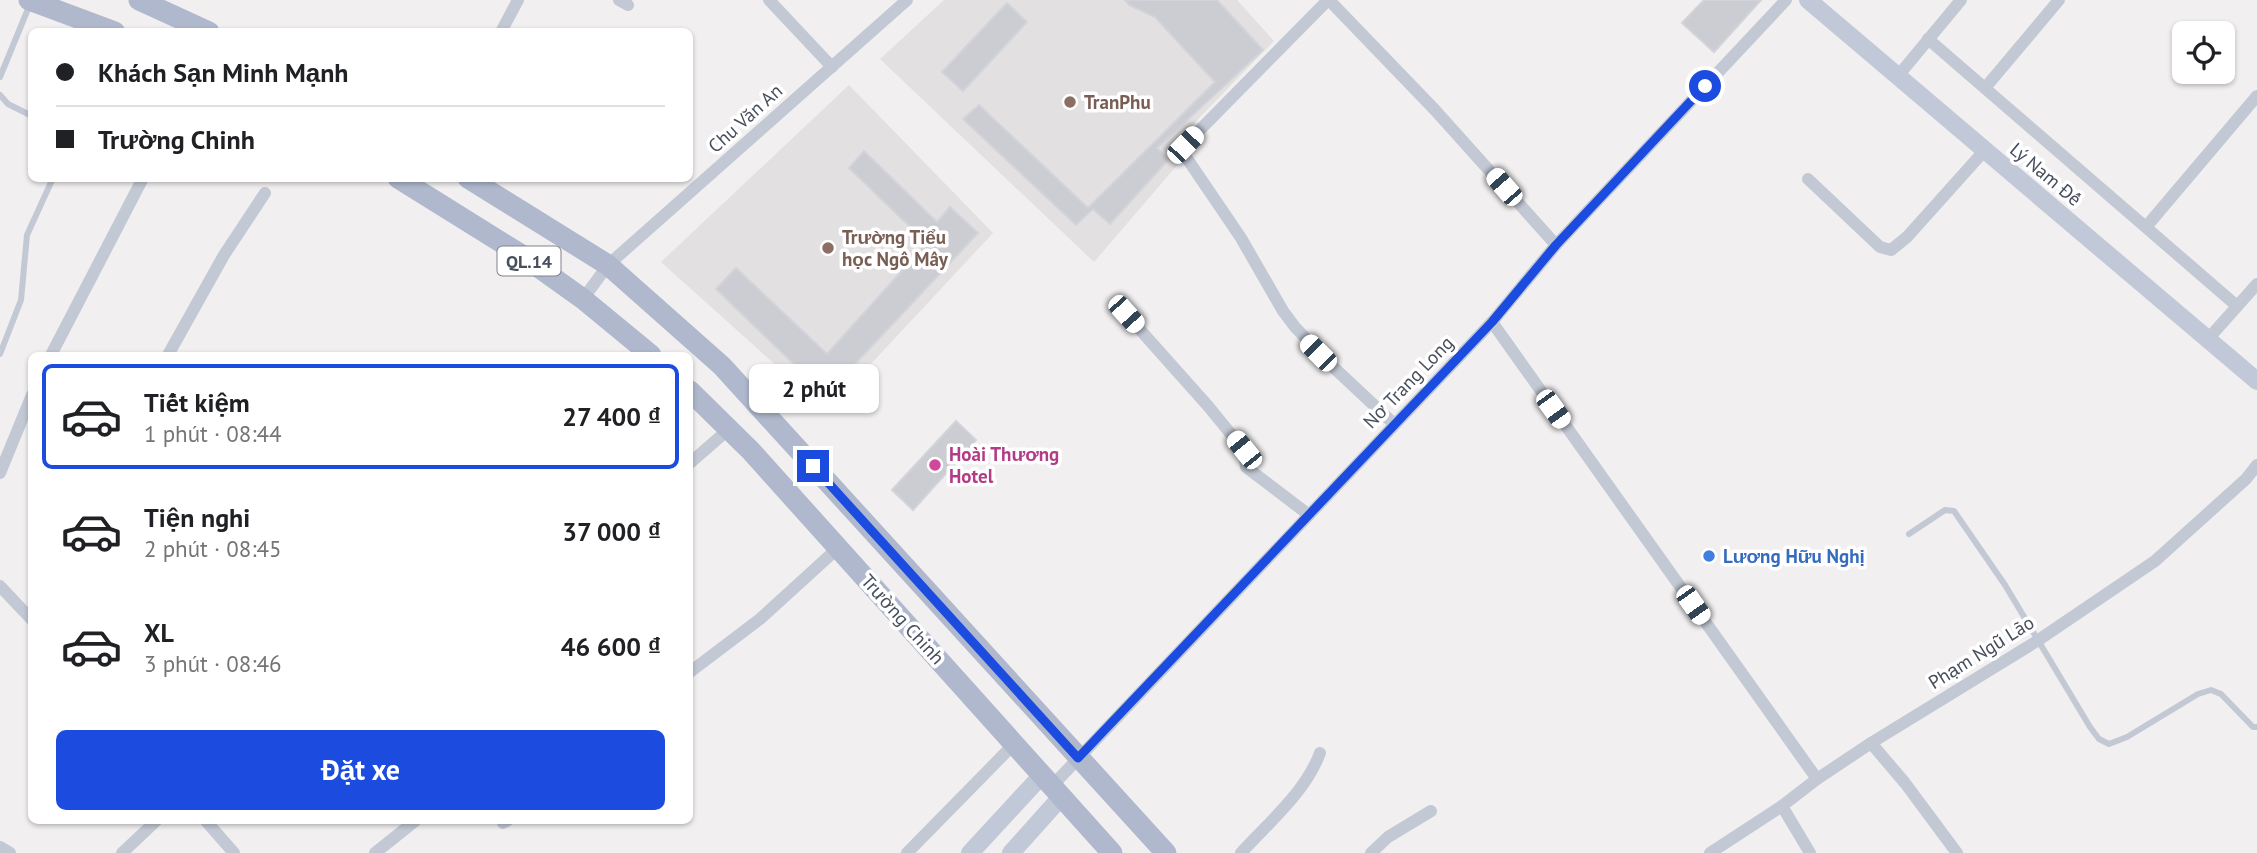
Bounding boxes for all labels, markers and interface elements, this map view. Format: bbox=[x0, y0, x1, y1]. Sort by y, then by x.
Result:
map controls bbox=[2172, 21, 2235, 84]
button: locate bbox=[2172, 21, 2235, 84]
text: Khách Sạn Minh Mạnh bbox=[98, 56, 349, 89]
route start bbox=[1689, 70, 1721, 102]
street label: Chu Văn An bbox=[703, 78, 787, 158]
place label: TranPhu bbox=[1084, 90, 1151, 114]
marker: TranPhu bbox=[1062, 94, 1078, 110]
text: Trường Chinh bbox=[98, 123, 255, 156]
car bbox=[1163, 123, 1208, 167]
street label: Lý Nam Đế bbox=[2005, 137, 2087, 211]
car bbox=[1483, 164, 1526, 210]
place label: Trường Tiểu học Ngô Mây bbox=[842, 225, 949, 271]
marker: Trường Tiểu học Ngô Mây bbox=[820, 240, 836, 256]
road number: QL.14 bbox=[498, 246, 560, 276]
car bbox=[1105, 291, 1148, 337]
car bbox=[1296, 331, 1341, 375]
street label: Nơ Trang Long bbox=[1358, 331, 1458, 433]
callout: 2 phút bbox=[748, 364, 878, 414]
text: 2 phút bbox=[782, 374, 846, 403]
icon: car bbox=[60, 385, 123, 448]
text: Tiết kiệm bbox=[144, 386, 250, 419]
car bbox=[1533, 386, 1574, 432]
text: 27 400 ₫ bbox=[562, 400, 661, 433]
text: 1 phút · 08:44 bbox=[144, 419, 282, 448]
car bbox=[1223, 427, 1266, 473]
place label: Hoài Thương Hotel bbox=[949, 442, 1059, 488]
route end bbox=[797, 450, 829, 482]
marker: Hoài Thương Hotel bbox=[927, 457, 943, 473]
icon: car bbox=[60, 500, 123, 563]
text: Tiện nghi bbox=[144, 501, 250, 534]
text: 37 000 ₫ bbox=[562, 515, 661, 548]
text: 2 phút · 08:45 bbox=[144, 534, 282, 563]
place label: Lương Hữu Nghị bbox=[1723, 544, 1865, 568]
marker: Lương Hữu Nghị bbox=[1701, 548, 1717, 564]
street label: Trường Chinh bbox=[856, 569, 950, 669]
car bbox=[1673, 582, 1714, 628]
street label: Phạm Ngũ Lão bbox=[1924, 610, 2038, 694]
icon: car bbox=[60, 615, 123, 678]
text: XL bbox=[144, 616, 174, 649]
text: 46 600 ₫ bbox=[561, 630, 661, 663]
text: 3 phút · 08:46 bbox=[144, 649, 282, 678]
button: Đặt xe bbox=[56, 730, 665, 810]

